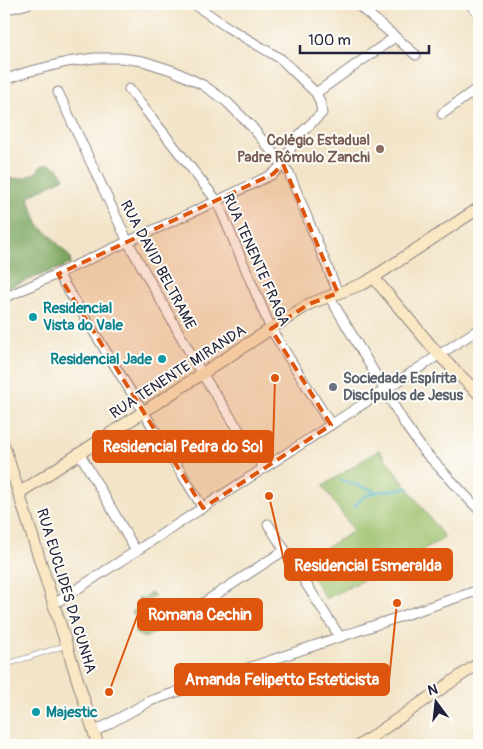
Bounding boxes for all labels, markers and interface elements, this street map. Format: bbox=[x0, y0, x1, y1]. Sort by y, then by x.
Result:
scale bar bbox=[300, 22, 429, 54]
text: 100 m bbox=[308, 31, 351, 50]
place label: Colégio Estadual Padre Rômulo Zanchi bbox=[237, 131, 370, 167]
marker: Colégio Estadual Padre Rômulo Zanchi bbox=[374, 143, 386, 155]
street label: RUA TENENTE FRAGA bbox=[218, 191, 294, 329]
street label: RUA DAVID BELTRAME bbox=[116, 197, 200, 333]
place label: Residencial Vista do Vale bbox=[43, 299, 124, 335]
marker: Residencial Vista do Vale bbox=[27, 311, 39, 323]
street label: RUA TENENTE MIRANDA bbox=[106, 321, 250, 423]
place label: Residencial Jade bbox=[50, 350, 153, 369]
marker: Residencial Jade bbox=[156, 353, 168, 365]
place label: Sociedade Espírita Discípulos de Jesus bbox=[343, 369, 463, 405]
marker: Sociedade Espírita Discípulos de Jesus bbox=[327, 381, 339, 393]
callout: Residencial Pedra do Sol bbox=[93, 431, 273, 462]
text: Residencial Pedra do Sol bbox=[103, 437, 263, 457]
street label: RUA EUCLIDES DA CUNHA bbox=[32, 506, 100, 676]
callout: Residencial Esmeralda bbox=[285, 549, 452, 580]
text: Residencial Esmeralda bbox=[294, 556, 442, 576]
callout: Romana Cechin bbox=[138, 599, 262, 630]
text: Romana Cechin bbox=[148, 605, 252, 625]
callout: Amanda Felipetto Esteticista bbox=[175, 664, 389, 695]
text: Amanda Felipetto Esteticista bbox=[185, 670, 380, 690]
north arrow bbox=[410, 676, 460, 726]
text: N bbox=[426, 680, 440, 699]
place label: Majestic bbox=[46, 703, 98, 722]
marker: Majestic bbox=[30, 706, 42, 718]

